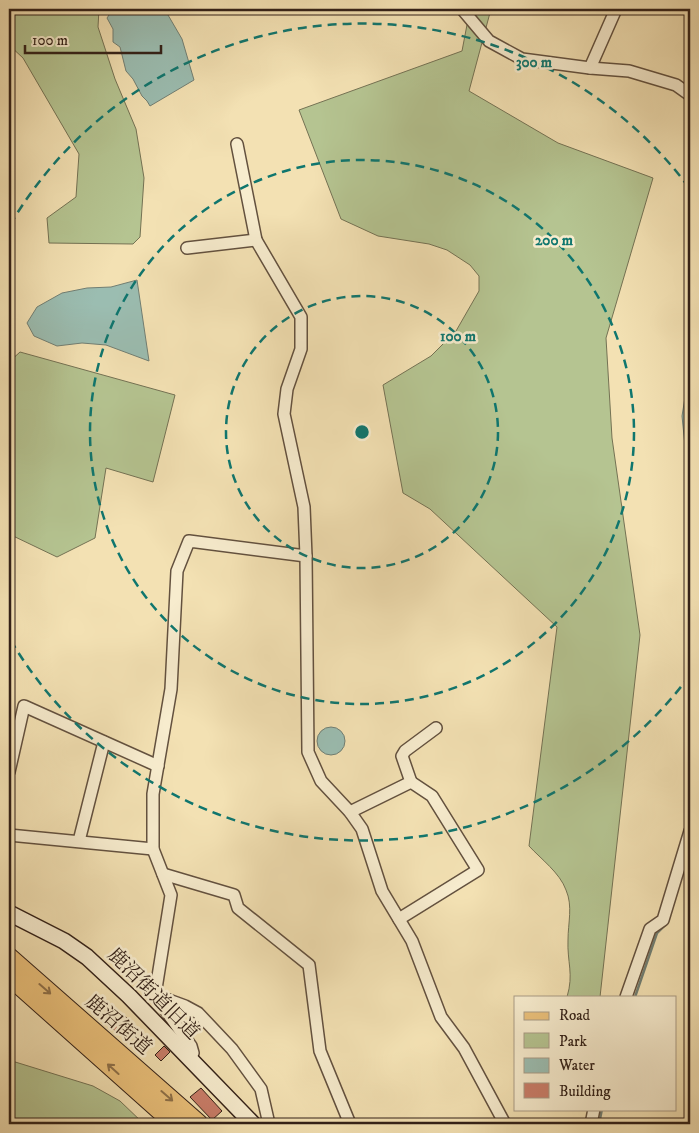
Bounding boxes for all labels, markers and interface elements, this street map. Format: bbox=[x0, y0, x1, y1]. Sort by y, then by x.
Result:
scale bar bbox=[25, 22, 161, 54]
text: 100 m bbox=[32, 31, 68, 50]
text: 300 m bbox=[516, 53, 553, 72]
text: 200 m bbox=[535, 231, 574, 250]
text: 100 m bbox=[440, 327, 477, 346]
centre of rings bbox=[353, 423, 371, 441]
street label: 鹿沼街道旧道 bbox=[102, 943, 204, 1045]
one-way arrow bbox=[39, 983, 52, 995]
street label: 鹿沼街道 bbox=[80, 990, 156, 1060]
legend bbox=[514, 996, 676, 1110]
text: Road bbox=[559, 1006, 591, 1025]
text: Park bbox=[559, 1032, 588, 1051]
text: Water bbox=[558, 1056, 595, 1075]
one-way arrow bbox=[106, 1063, 119, 1074]
text: Building bbox=[559, 1082, 611, 1101]
one-way arrow bbox=[161, 1091, 174, 1102]

